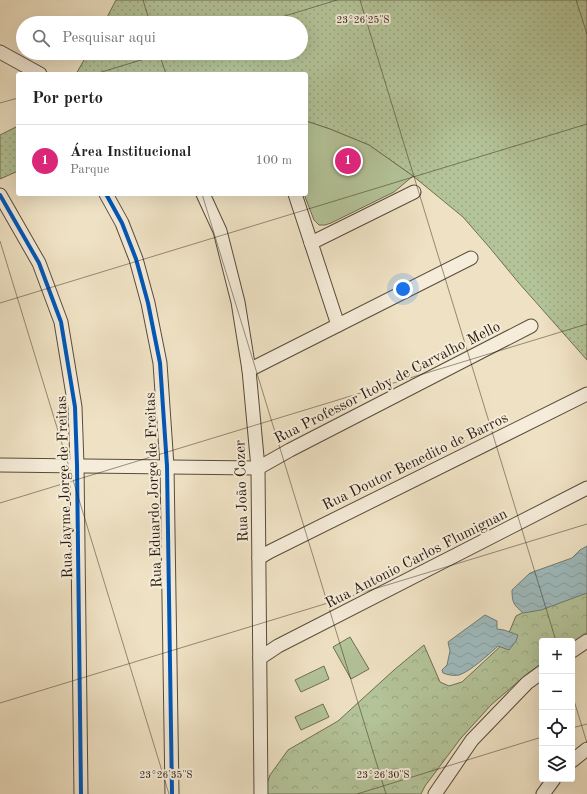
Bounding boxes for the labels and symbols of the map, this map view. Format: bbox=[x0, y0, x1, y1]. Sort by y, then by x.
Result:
text: 23°26'25"S bbox=[336, 15, 390, 25]
pin: 1 bbox=[335, 146, 361, 176]
your location bbox=[393, 279, 413, 299]
street label: Rua Professor Itoby de Carvalho Mello bbox=[272, 320, 503, 447]
street label: Rua Eduardo Jorge de Freitas bbox=[144, 392, 165, 588]
street label: Rua Jayme Jorge de Freitas bbox=[55, 395, 76, 579]
street label: Rua Doutor Benedito de Barros bbox=[320, 411, 511, 514]
street label: Rua João Cozer bbox=[233, 440, 252, 542]
street label: Rua Antonio Carlos Flumignan bbox=[323, 507, 510, 612]
text: 23°26'35"S bbox=[139, 770, 193, 780]
text: 23°26'30"S bbox=[356, 770, 410, 780]

